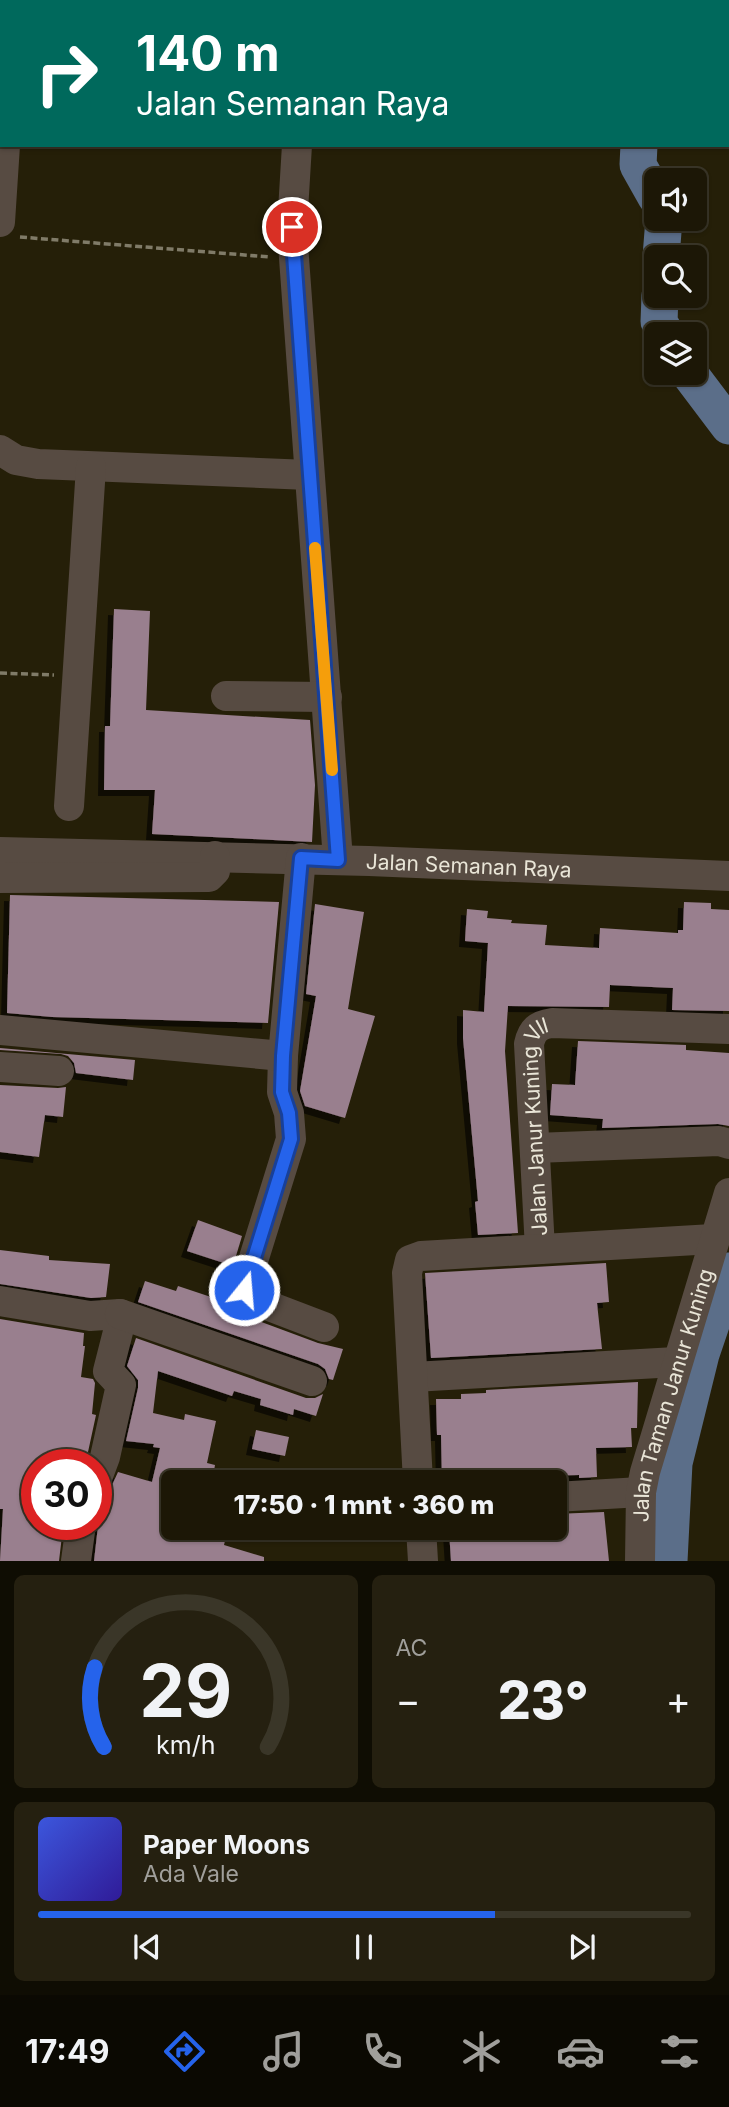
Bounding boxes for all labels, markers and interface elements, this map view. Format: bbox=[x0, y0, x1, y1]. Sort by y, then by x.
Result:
text: 140 m bbox=[136, 24, 280, 83]
icon: right bbox=[21, 28, 112, 119]
text: Jalan Semanan Raya bbox=[136, 84, 450, 123]
map controls bbox=[644, 168, 707, 385]
button: sound bbox=[644, 168, 707, 231]
pin bbox=[262, 197, 322, 257]
icon: arrive bbox=[273, 208, 311, 246]
button: search bbox=[644, 245, 707, 308]
button: layers bbox=[644, 322, 707, 385]
street label: Jalan Semanan Raya bbox=[365, 848, 572, 882]
street label: Jalan Janur Kuning VII bbox=[516, 1012, 552, 1237]
position arrow bbox=[207, 1253, 281, 1327]
street label: Jalan Taman Janur Kuning bbox=[628, 1266, 718, 1522]
speed limit sign: 30 bbox=[21, 1449, 112, 1540]
text: 17:50 · 1 mnt · 360 m bbox=[234, 1489, 494, 1520]
text: AC bbox=[396, 1634, 427, 1662]
text: 29 bbox=[139, 1647, 232, 1736]
text: 23° bbox=[498, 1669, 589, 1732]
text: − bbox=[396, 1677, 421, 1723]
text: + bbox=[666, 1677, 691, 1723]
text: km/h bbox=[156, 1730, 215, 1760]
text: Paper Moons bbox=[143, 1829, 310, 1860]
text: Ada Vale bbox=[143, 1860, 239, 1888]
icon: previous bbox=[128, 1928, 166, 1966]
icon: pause bbox=[345, 1928, 383, 1966]
icon: next bbox=[563, 1928, 601, 1966]
icon: directions bbox=[160, 2027, 209, 2076]
icon: music bbox=[259, 2027, 308, 2076]
icon: phone bbox=[358, 2027, 407, 2076]
icon: climate bbox=[457, 2027, 506, 2076]
icon: car bbox=[556, 2027, 605, 2076]
icon: filters bbox=[655, 2027, 704, 2076]
text: 17:49 bbox=[25, 2032, 109, 2071]

